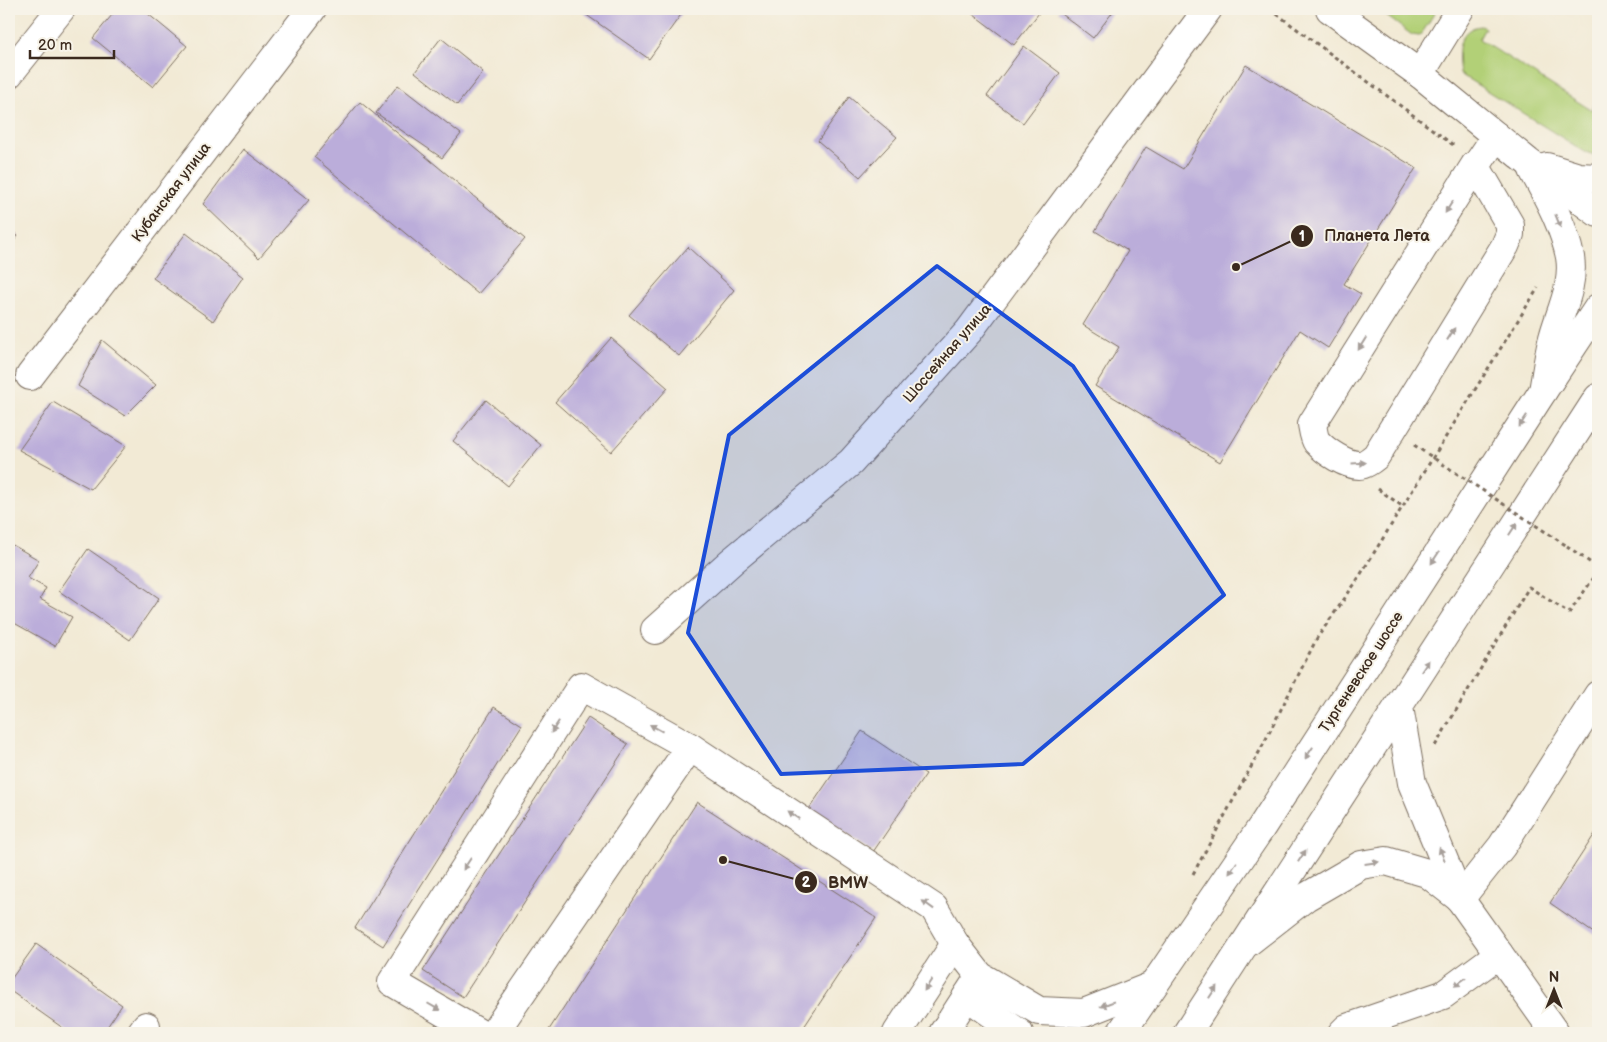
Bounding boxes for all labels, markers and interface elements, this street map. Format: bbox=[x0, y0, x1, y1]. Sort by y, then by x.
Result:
scale bar bbox=[30, 28, 114, 60]
text: 20 m bbox=[38, 36, 72, 55]
street label: Кубанская улица bbox=[128, 139, 215, 246]
one-way arrow bbox=[1444, 200, 1453, 213]
one-way arrow bbox=[1554, 214, 1562, 229]
callout: Планета Лета bbox=[1289, 220, 1440, 251]
text: 1 bbox=[1299, 227, 1305, 246]
text: Планета Лета bbox=[1324, 227, 1430, 246]
street label: Шоссейная улица bbox=[899, 300, 996, 407]
one-way arrow bbox=[1447, 328, 1456, 341]
one-way arrow bbox=[1357, 337, 1367, 351]
one-way arrow bbox=[1518, 415, 1528, 428]
one-way arrow bbox=[1352, 458, 1368, 466]
one-way arrow bbox=[1509, 523, 1518, 536]
one-way arrow bbox=[1430, 551, 1440, 564]
street label: Тургеневское шоссе bbox=[1315, 608, 1408, 736]
one-way arrow bbox=[1420, 659, 1430, 673]
one-way arrow bbox=[550, 721, 559, 734]
one-way arrow bbox=[649, 723, 662, 732]
one-way arrow bbox=[1304, 747, 1314, 760]
one-way arrow bbox=[786, 810, 800, 819]
one-way arrow bbox=[1437, 847, 1445, 861]
one-way arrow bbox=[1297, 849, 1307, 863]
one-way arrow bbox=[463, 858, 472, 871]
one-way arrow bbox=[1365, 859, 1381, 867]
one-way arrow bbox=[1228, 861, 1238, 875]
callout: BMW bbox=[794, 867, 878, 898]
text: 2 bbox=[802, 873, 811, 892]
text: BMW bbox=[828, 874, 868, 893]
one-way arrow bbox=[922, 899, 935, 910]
north arrow bbox=[1530, 964, 1580, 1014]
text: N bbox=[1549, 969, 1559, 986]
one-way arrow bbox=[1454, 977, 1467, 988]
one-way arrow bbox=[923, 978, 933, 992]
one-way arrow bbox=[1209, 986, 1218, 999]
one-way arrow bbox=[1100, 1001, 1115, 1009]
one-way arrow bbox=[428, 1002, 441, 1011]

